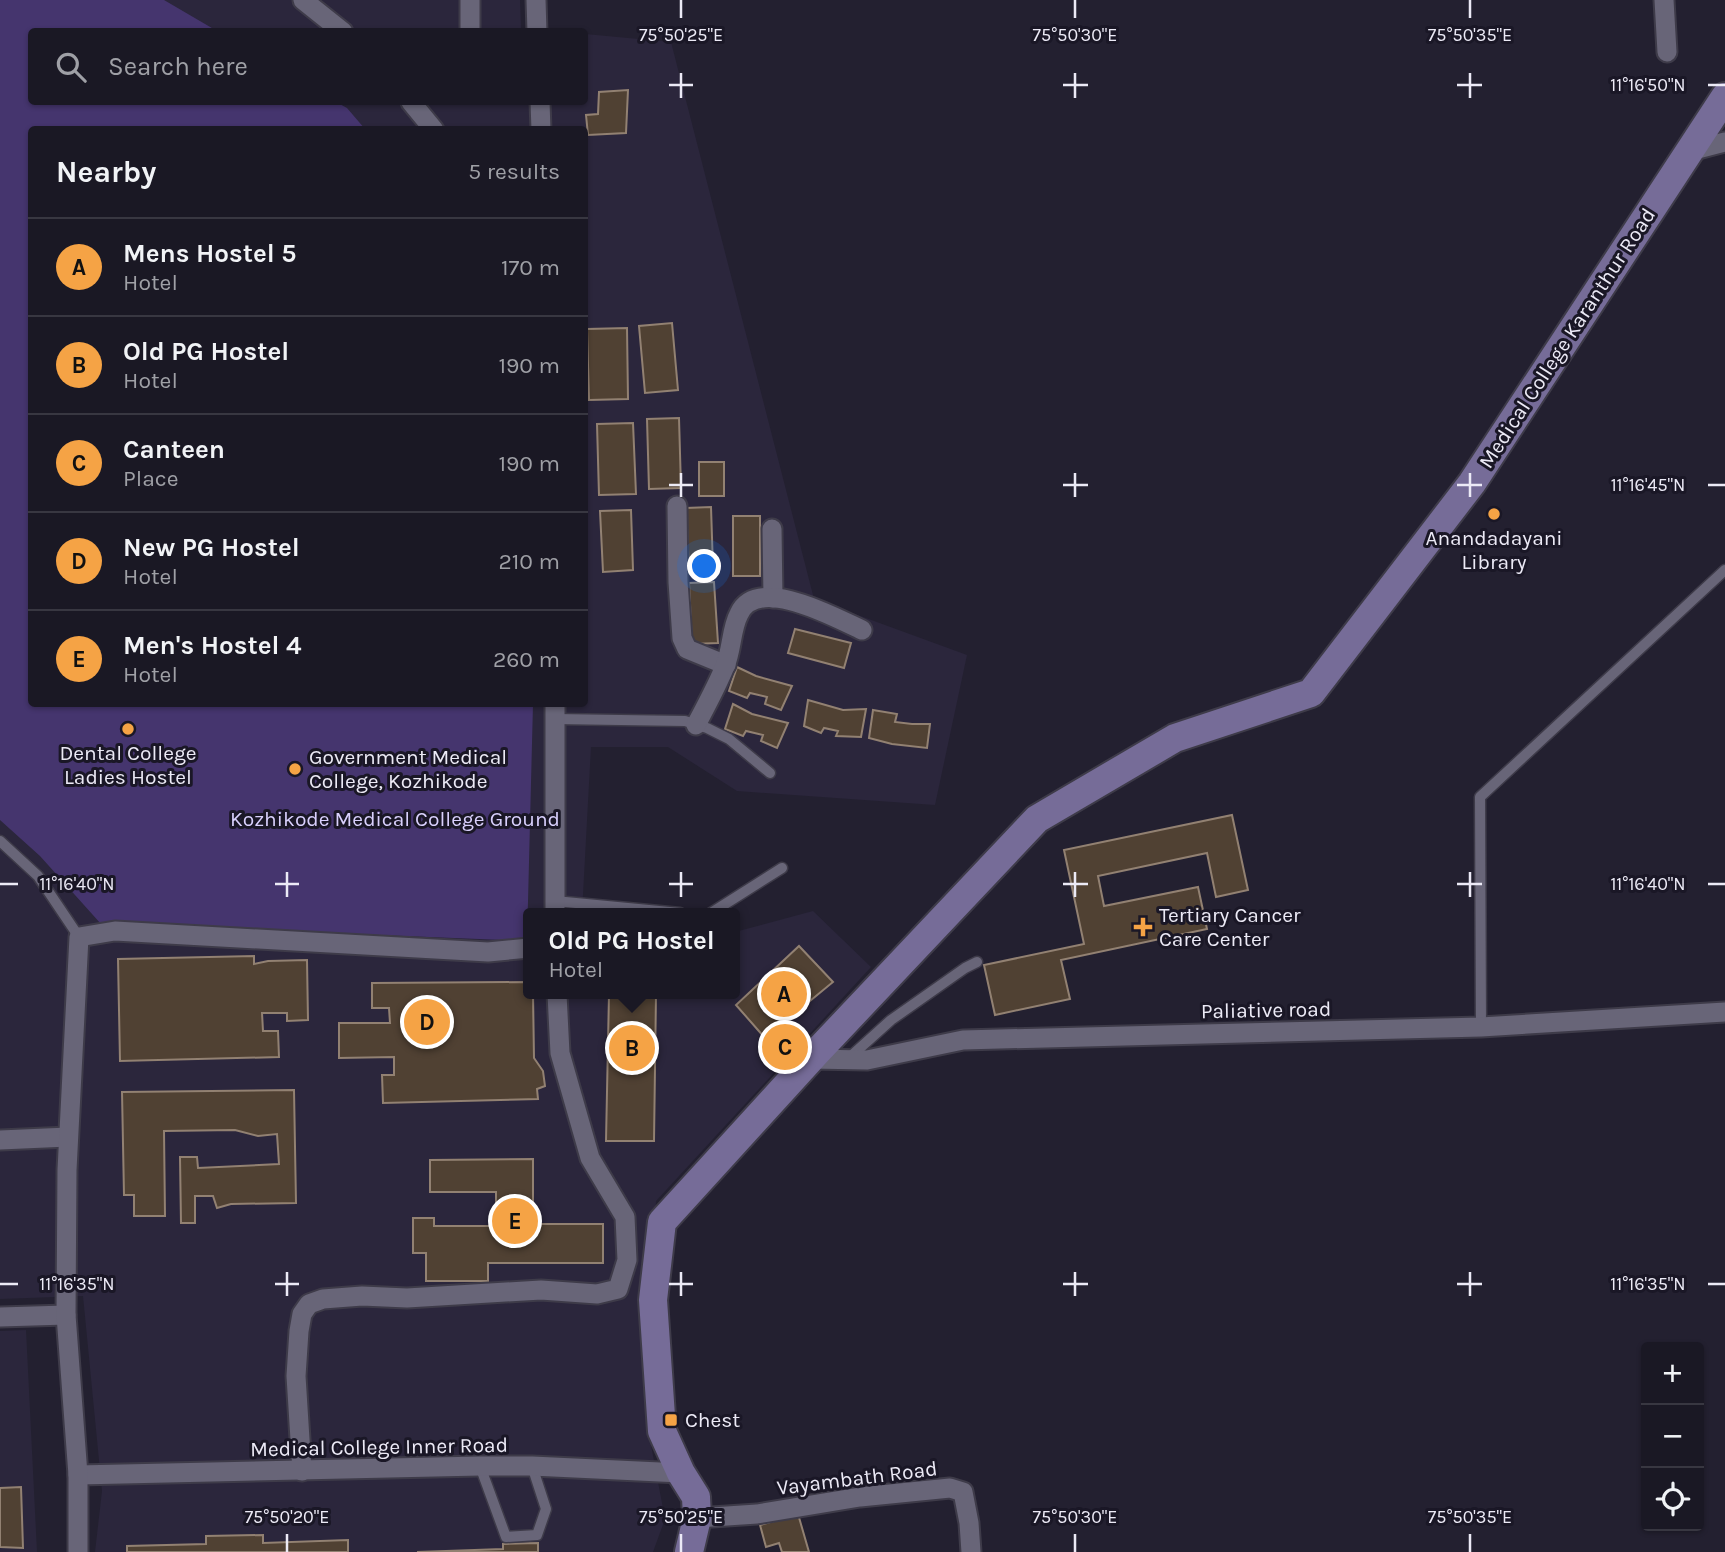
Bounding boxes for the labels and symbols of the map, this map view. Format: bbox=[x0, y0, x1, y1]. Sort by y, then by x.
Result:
text: 75°50'25"E bbox=[639, 24, 723, 46]
text: 75°50'30"E bbox=[1033, 24, 1117, 46]
text: 75°50'35"E bbox=[1428, 24, 1512, 46]
text: 11°16'50"N bbox=[1610, 74, 1686, 96]
street label: Medical College Karanthur Road bbox=[1474, 203, 1660, 473]
text: 11°16'45"N bbox=[1611, 474, 1685, 496]
marker: Anandadayani Library bbox=[1486, 506, 1502, 522]
place label: Anandadayani Library bbox=[1425, 526, 1563, 574]
your location bbox=[687, 549, 721, 583]
marker: Dental College Ladies Hostel bbox=[120, 721, 136, 737]
place label: Dental College Ladies Hostel bbox=[59, 741, 197, 789]
place label: Government Medical College, Kozhikode bbox=[309, 745, 507, 793]
marker: Government Medical College, Kozhikode bbox=[287, 761, 303, 777]
park label: Kozhikode Medical College Ground bbox=[230, 807, 560, 831]
text: 11°16'40"N bbox=[39, 873, 115, 895]
text: 11°16'40"N bbox=[1610, 873, 1686, 895]
place label: Tertiary Cancer Care Center bbox=[1159, 903, 1301, 951]
marker: Tertiary Cancer Care Center bbox=[1133, 917, 1153, 937]
pin: A bbox=[761, 968, 807, 1020]
pin: D bbox=[404, 996, 450, 1048]
street label: Paliative road bbox=[1201, 997, 1331, 1023]
pin: C bbox=[762, 1021, 808, 1073]
pin: B bbox=[609, 1022, 655, 1074]
pin: E bbox=[492, 1195, 538, 1247]
text: 11°16'35"N bbox=[39, 1273, 115, 1295]
text: 11°16'35"N bbox=[1610, 1273, 1686, 1295]
place label: Chest bbox=[685, 1408, 740, 1432]
marker: Chest bbox=[663, 1412, 679, 1428]
street label: Medical College Inner Road bbox=[250, 1433, 508, 1461]
street label: Vayambath Road bbox=[775, 1456, 939, 1500]
text: 75°50'20"E bbox=[245, 1506, 329, 1528]
text: 75°50'25"E bbox=[639, 1506, 723, 1528]
text: 75°50'30"E bbox=[1033, 1506, 1117, 1528]
text: 75°50'35"E bbox=[1428, 1506, 1512, 1528]

